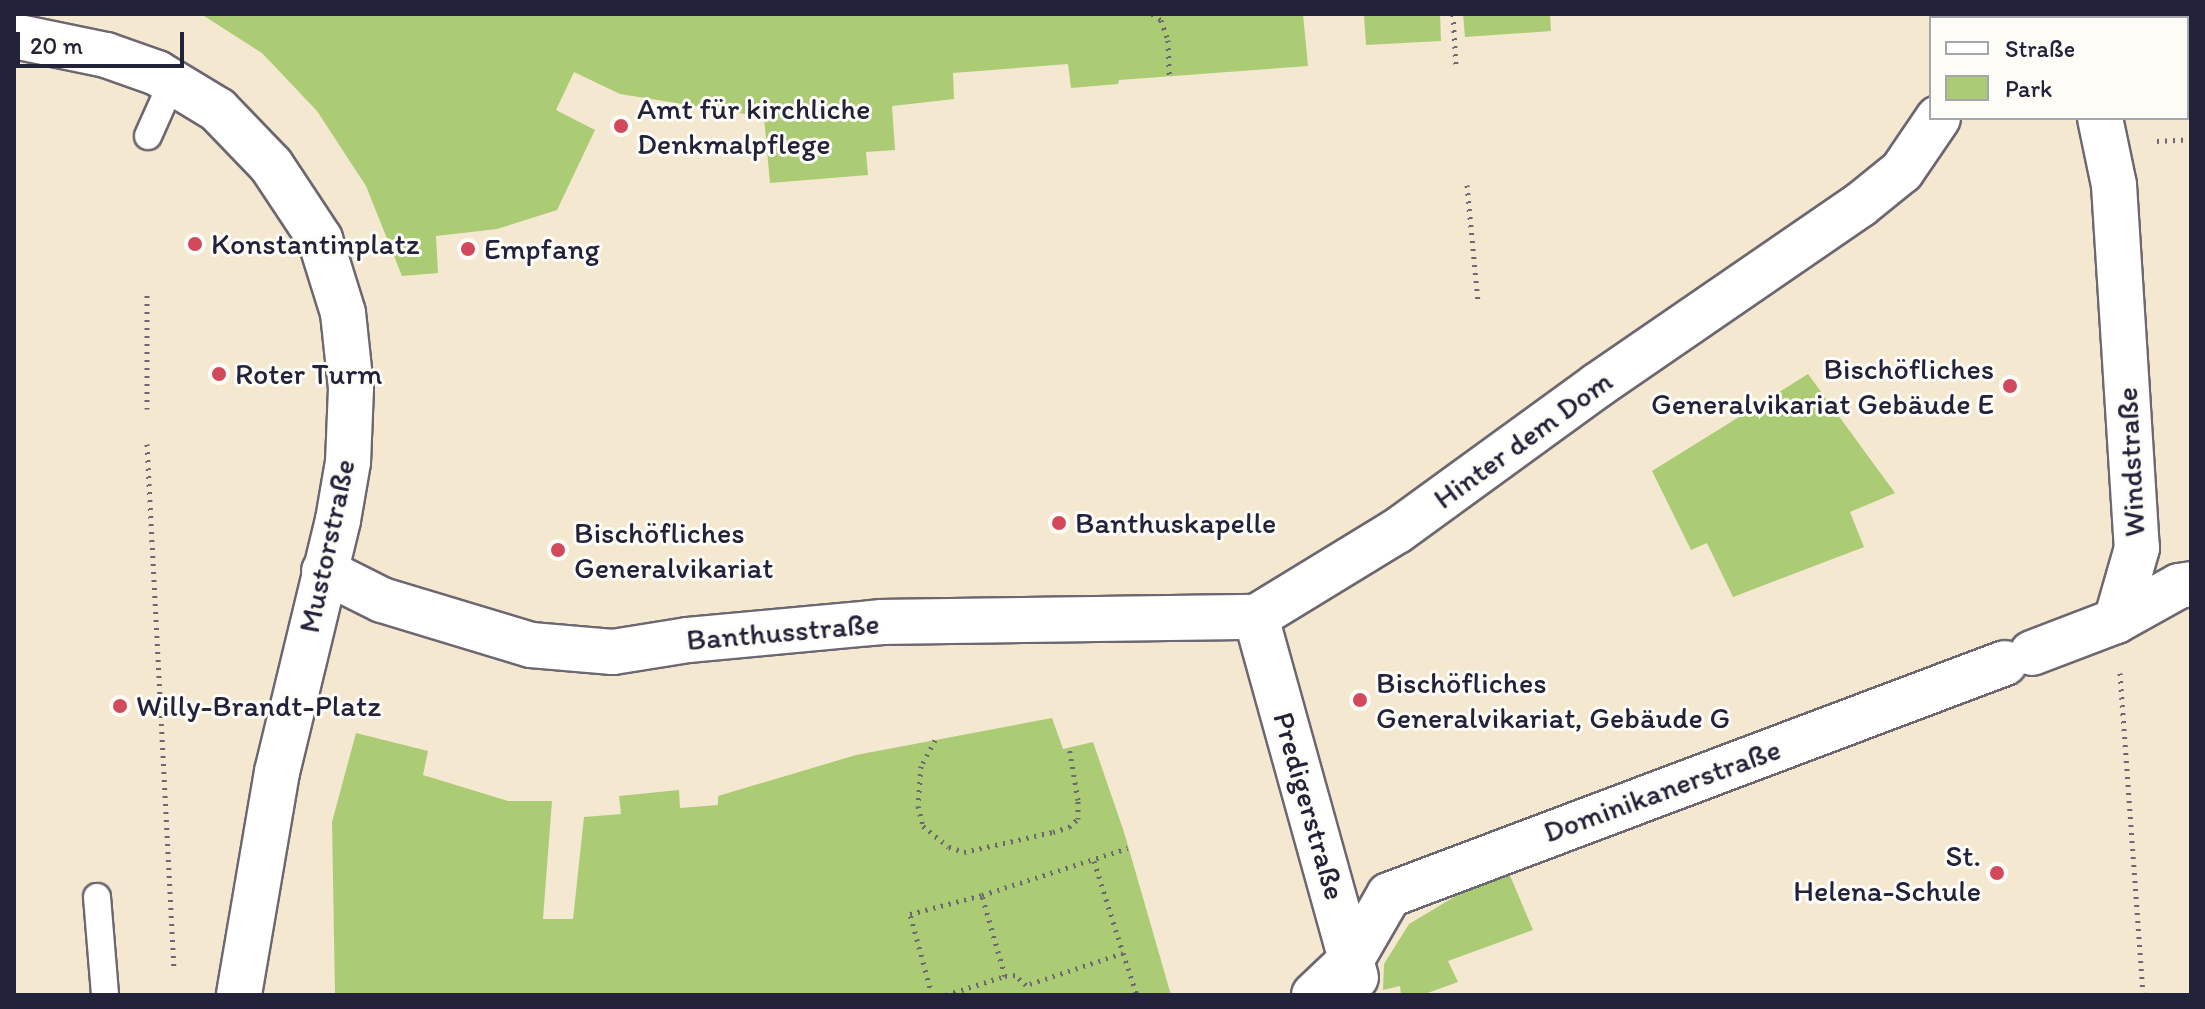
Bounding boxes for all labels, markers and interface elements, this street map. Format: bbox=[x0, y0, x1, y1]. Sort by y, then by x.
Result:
scale bar bbox=[20, 16, 188, 66]
legend bbox=[1929, 16, 2189, 120]
text: 20 m bbox=[30, 31, 83, 60]
text: Straße bbox=[2005, 34, 2075, 63]
text: Park bbox=[2005, 74, 2052, 103]
place label: Amt für kirchliche Denkmalpflege bbox=[637, 91, 871, 162]
marker: Amt für kirchliche Denkmalpflege bbox=[612, 117, 630, 135]
place label: Konstantinplatz bbox=[211, 226, 420, 262]
place label: Empfang bbox=[484, 231, 600, 267]
marker: Konstantinplatz bbox=[186, 235, 204, 253]
marker: Empfang bbox=[459, 240, 477, 258]
place label: Bischöfliches Generalvikariat Gebäude E bbox=[1651, 351, 1994, 422]
place label: Roter Turm bbox=[235, 356, 379, 392]
street label: Hinter dem Dom bbox=[1427, 363, 1619, 517]
marker: Roter Turm bbox=[210, 365, 228, 383]
marker: Bischöfliches Generalvikariat Gebäude E bbox=[2001, 377, 2019, 395]
street label: Windstraße bbox=[2109, 386, 2153, 538]
street label: Mustorstraße bbox=[291, 456, 363, 636]
place label: Banthuskapelle bbox=[1075, 505, 1276, 541]
marker: Banthuskapelle bbox=[1050, 514, 1068, 532]
place label: Bischöfliches Generalvikariat bbox=[574, 515, 773, 586]
marker: Bischöfliches Generalvikariat bbox=[549, 541, 567, 559]
street label: Banthusstraße bbox=[685, 606, 881, 658]
place label: Bischöfliches Generalvikariat, Gebäude G bbox=[1376, 665, 1730, 736]
place label: Willy-Brandt-Platz bbox=[136, 688, 381, 724]
marker: Bischöfliches Generalvikariat, Gebäude G bbox=[1351, 691, 1369, 709]
marker: Willy-Brandt-Platz bbox=[111, 697, 129, 715]
street label: Predigerstraße bbox=[1265, 708, 1353, 904]
street label: Dominikanerstraße bbox=[1538, 731, 1786, 851]
place label: St. Helena-Schule bbox=[1793, 838, 1981, 908]
marker: St. Helena-Schule bbox=[1988, 864, 2006, 882]

